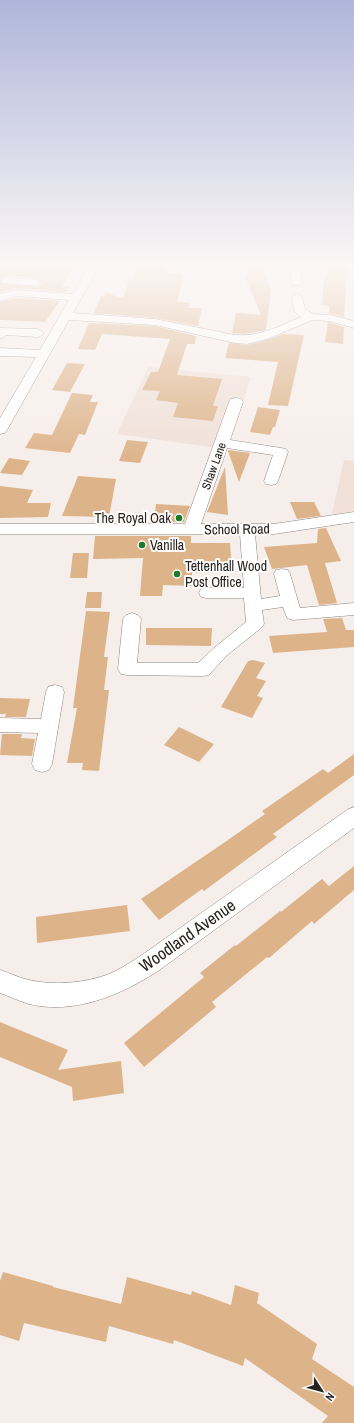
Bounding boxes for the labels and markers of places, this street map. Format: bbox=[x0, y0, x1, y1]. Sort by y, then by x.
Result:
place label: The Royal Oak bbox=[94, 509, 171, 527]
marker: The Royal Oak bbox=[174, 513, 184, 523]
place label: Vanilla bbox=[150, 536, 185, 554]
marker: Vanilla bbox=[137, 540, 147, 550]
place label: Tettenhall Wood Post Office bbox=[185, 557, 267, 591]
marker: Tettenhall Wood Post Office bbox=[172, 569, 182, 579]

